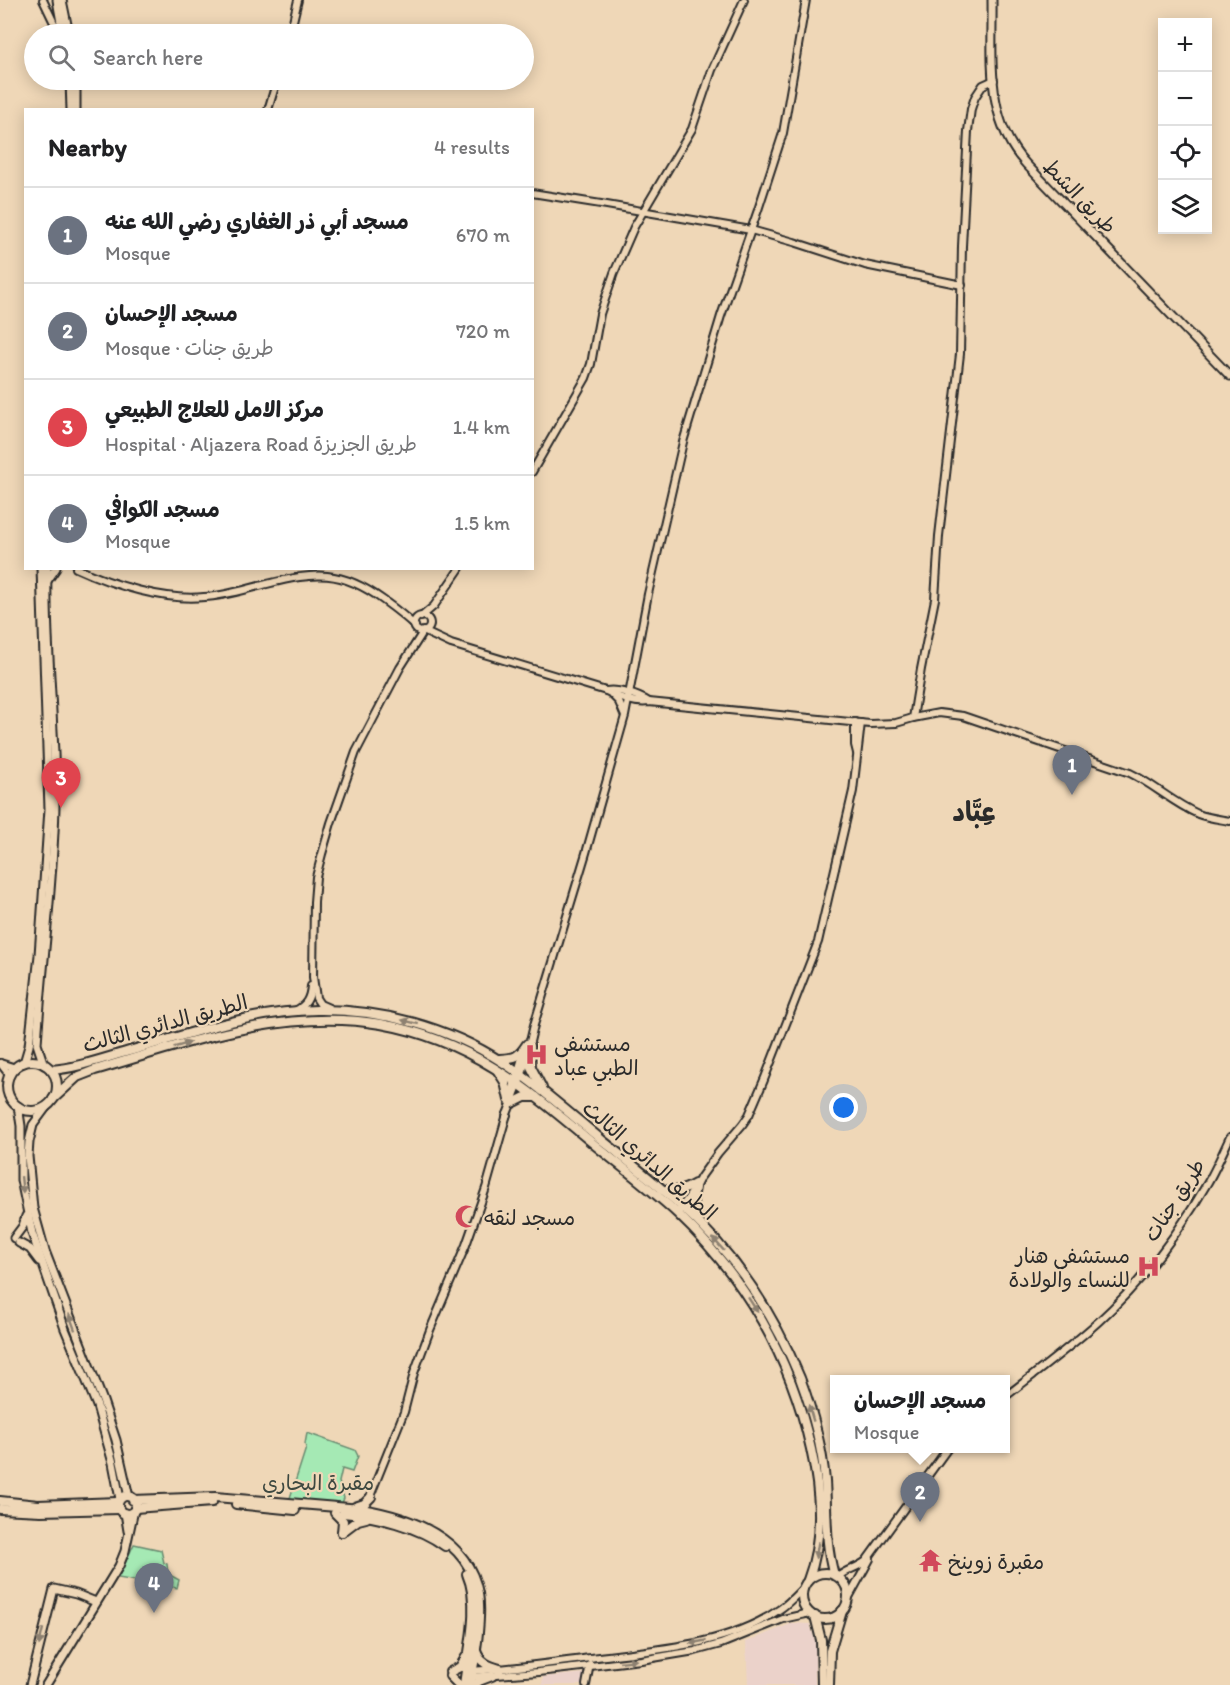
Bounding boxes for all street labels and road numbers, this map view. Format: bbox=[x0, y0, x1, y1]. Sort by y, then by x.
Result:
street label: طريق الشط bbox=[1038, 153, 1122, 239]
street label: الطريق الدائري الثالث bbox=[80, 989, 251, 1060]
street label: الطريق الدائري الثالث bbox=[576, 1095, 722, 1227]
street label: طريق جنات bbox=[1138, 1154, 1210, 1246]

